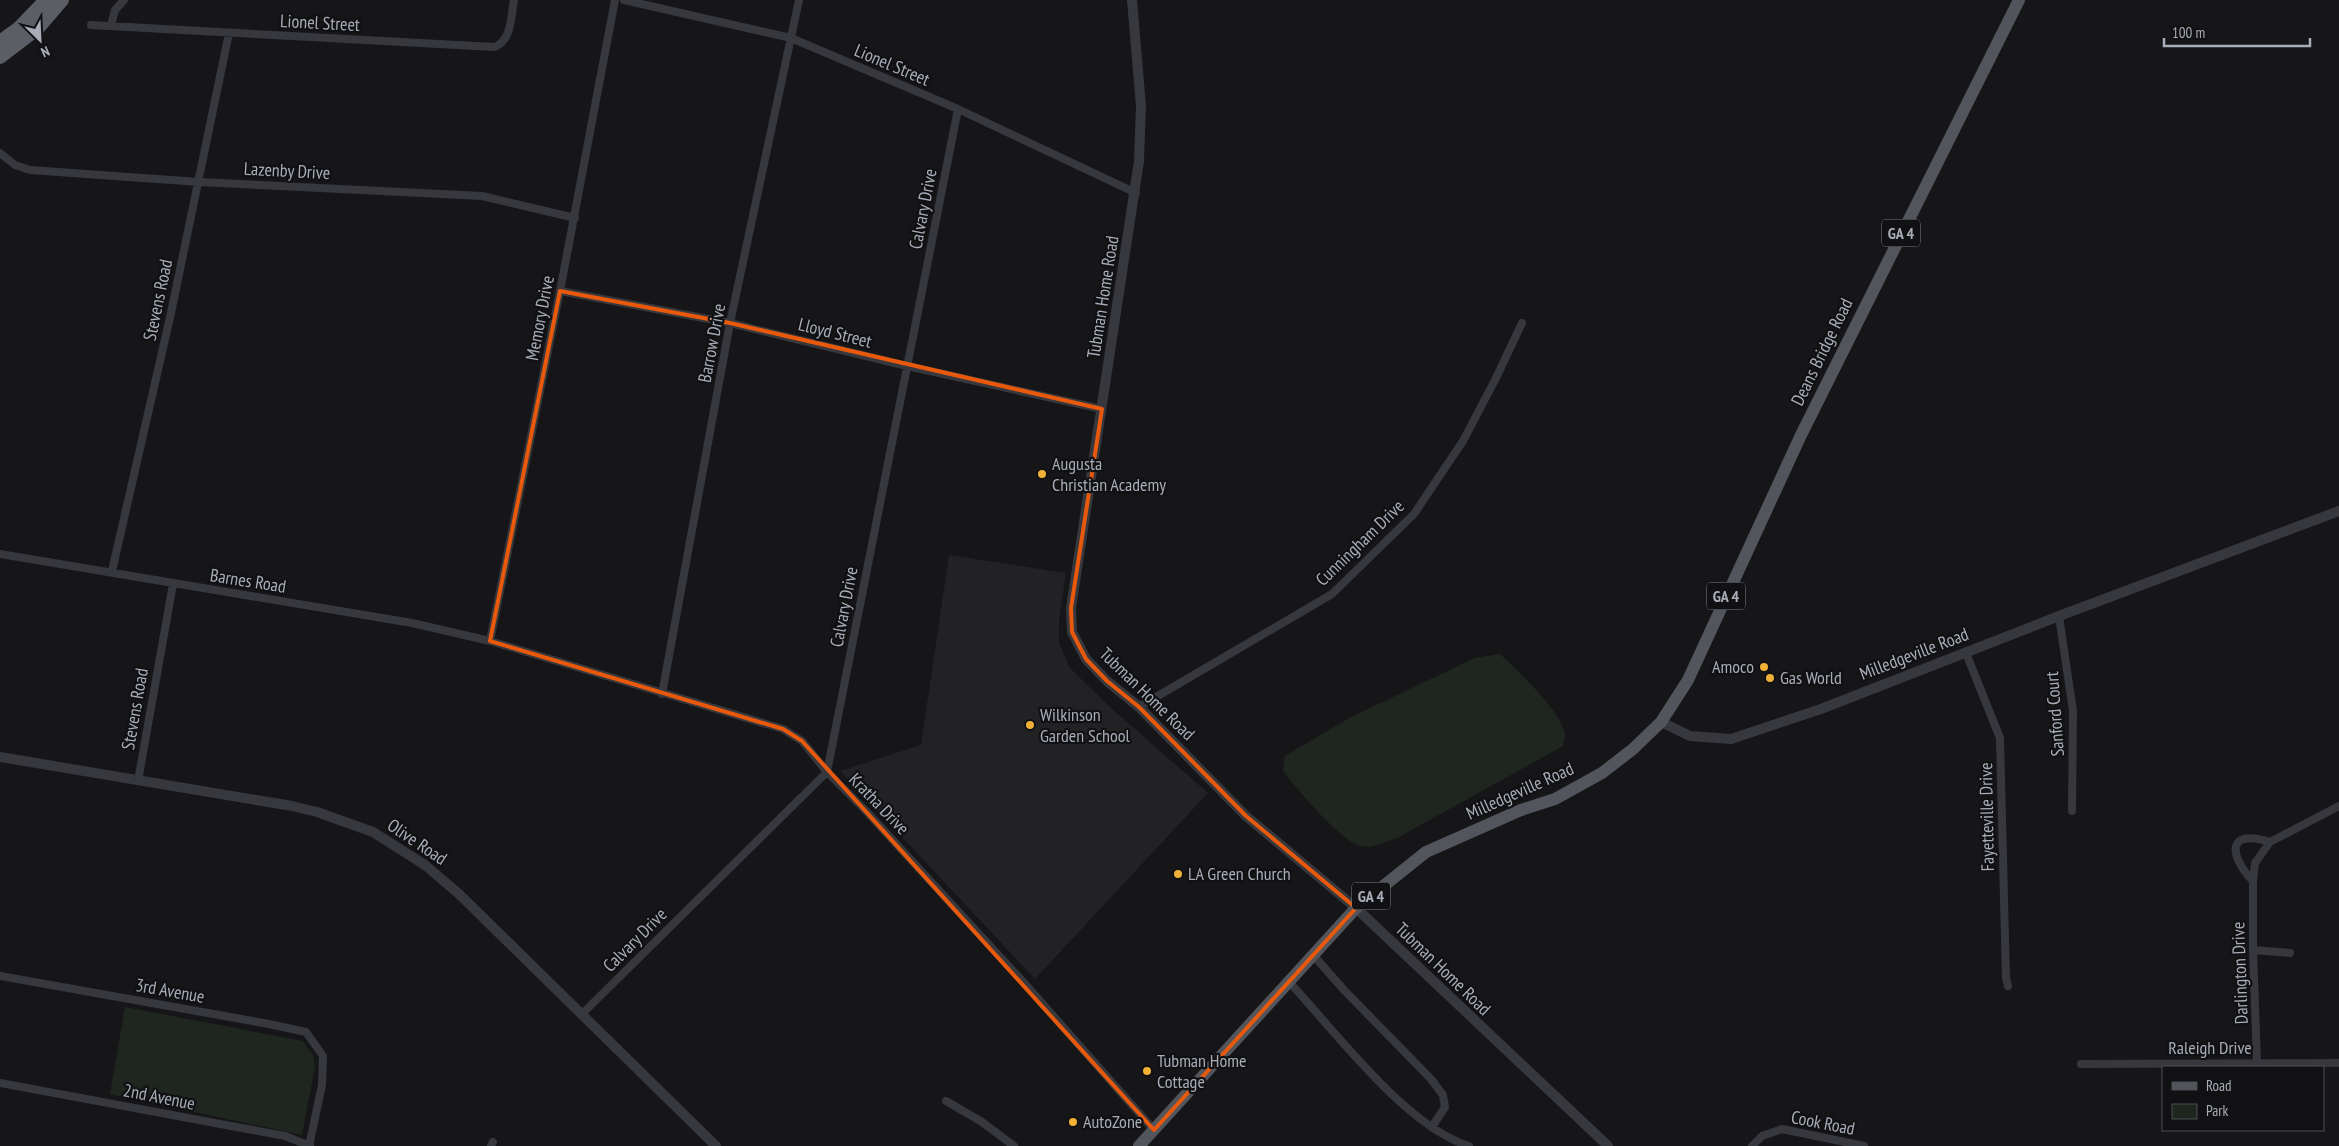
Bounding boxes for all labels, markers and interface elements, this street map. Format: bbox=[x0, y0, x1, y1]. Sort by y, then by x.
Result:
street label: Lionel Street bbox=[280, 9, 360, 36]
north arrow bbox=[15, 15, 65, 65]
scale bar bbox=[2164, 15, 2310, 47]
text: 100 m bbox=[2172, 23, 2205, 42]
street label: Lionel Street bbox=[851, 38, 933, 91]
text: N bbox=[38, 42, 52, 62]
street label: Lazenby Drive bbox=[243, 157, 331, 184]
street label: Calvary Drive bbox=[903, 167, 942, 251]
road number: GA 4 bbox=[1882, 220, 1920, 247]
street label: Tubman Home Road bbox=[1081, 234, 1124, 360]
street label: Stevens Road bbox=[138, 257, 177, 343]
street label: Memory Drive bbox=[520, 273, 559, 362]
street label: Deans Bridge Road bbox=[1786, 294, 1857, 409]
street label: Barrow Drive bbox=[693, 301, 730, 384]
street label: Lloyd Street bbox=[796, 312, 874, 353]
place label: Augusta Christian Academy bbox=[1052, 452, 1166, 496]
marker: Augusta Christian Academy bbox=[1036, 468, 1048, 480]
street label: Cunningham Drive bbox=[1310, 495, 1409, 591]
street label: Barnes Road bbox=[208, 563, 288, 598]
street label: Calvary Drive bbox=[824, 565, 863, 649]
road number: GA 4 bbox=[1707, 582, 1745, 610]
street label: Milledgeville Road bbox=[1856, 622, 1972, 685]
street label: Tubman Home Road bbox=[1095, 642, 1200, 745]
place label: Amoco bbox=[1712, 655, 1754, 678]
marker: Amoco bbox=[1758, 661, 1770, 673]
street label: Stevens Road bbox=[116, 666, 153, 752]
place label: Gas World bbox=[1780, 666, 1842, 689]
street label: Sanford Court bbox=[2040, 671, 2069, 757]
marker: Gas World bbox=[1764, 672, 1776, 684]
place label: Wilkinson Garden School bbox=[1040, 703, 1131, 747]
marker: Wilkinson Garden School bbox=[1024, 719, 1036, 731]
street label: Milledgeville Road bbox=[1463, 757, 1577, 824]
street label: Fayetteville Drive bbox=[1974, 762, 1999, 872]
street label: Kratha Drive bbox=[844, 768, 914, 839]
street label: Olive Road bbox=[383, 813, 451, 870]
place label: LA Green Church bbox=[1188, 862, 1291, 885]
marker: LA Green Church bbox=[1172, 868, 1184, 880]
road number: GA 4 bbox=[1352, 882, 1390, 909]
street label: Calvary Drive bbox=[598, 903, 672, 977]
street label: Tubman Home Road bbox=[1391, 917, 1496, 1020]
street label: Darlington Drive bbox=[2226, 921, 2253, 1025]
street label: 3rd Avenue bbox=[134, 973, 206, 1008]
street label: Raleigh Drive bbox=[2168, 1036, 2252, 1059]
place label: Tubman Home Cottage bbox=[1157, 1049, 1246, 1093]
marker: Tubman Home Cottage bbox=[1141, 1065, 1153, 1077]
legend bbox=[2162, 1066, 2324, 1131]
text: Road bbox=[2206, 1076, 2232, 1095]
street label: 2nd Avenue bbox=[121, 1078, 197, 1115]
text: Park bbox=[2206, 1101, 2228, 1120]
street label: Cook Road bbox=[1789, 1105, 1857, 1140]
place label: AutoZone bbox=[1083, 1110, 1142, 1133]
marker: AutoZone bbox=[1067, 1116, 1079, 1128]

